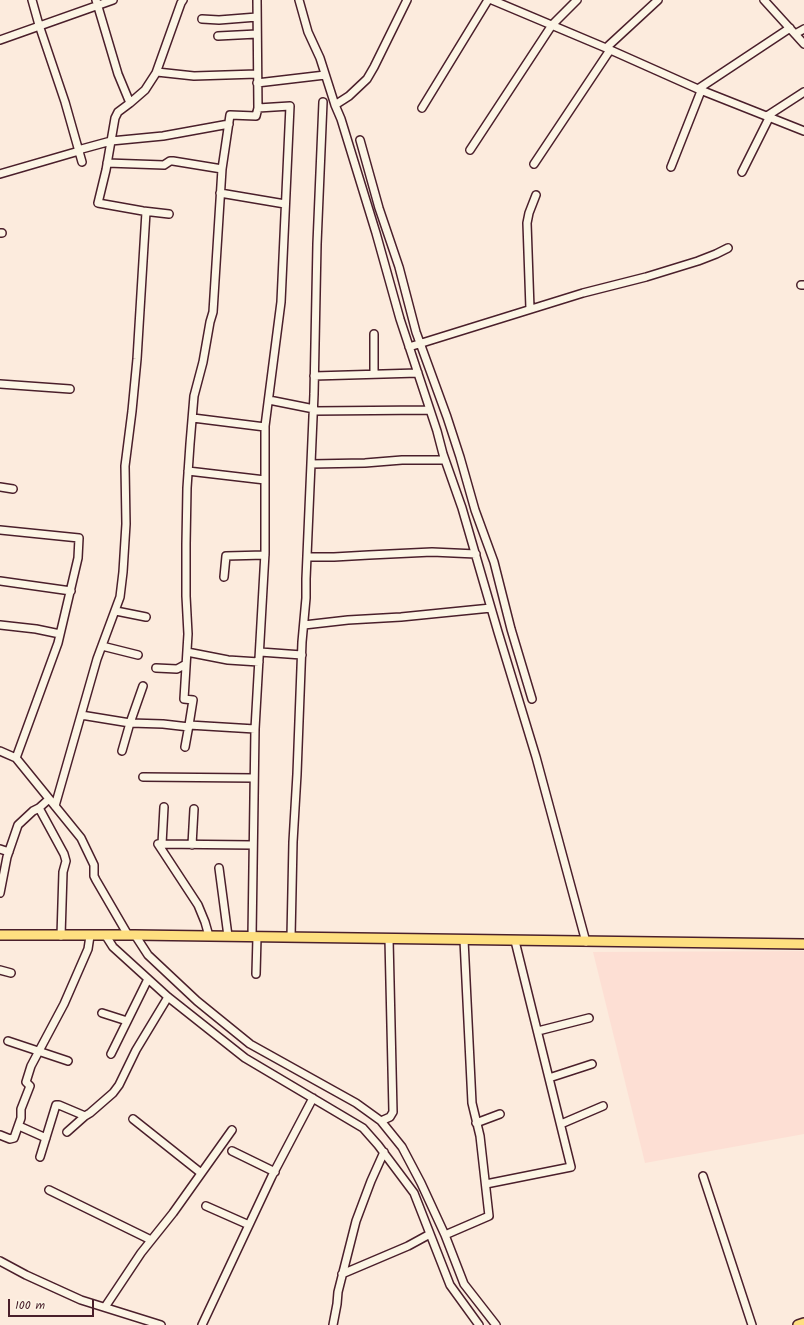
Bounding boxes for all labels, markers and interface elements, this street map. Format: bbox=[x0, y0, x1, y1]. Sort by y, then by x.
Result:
scale bar bbox=[10, 1291, 96, 1317]
text: 100 m bbox=[15, 1296, 45, 1315]

